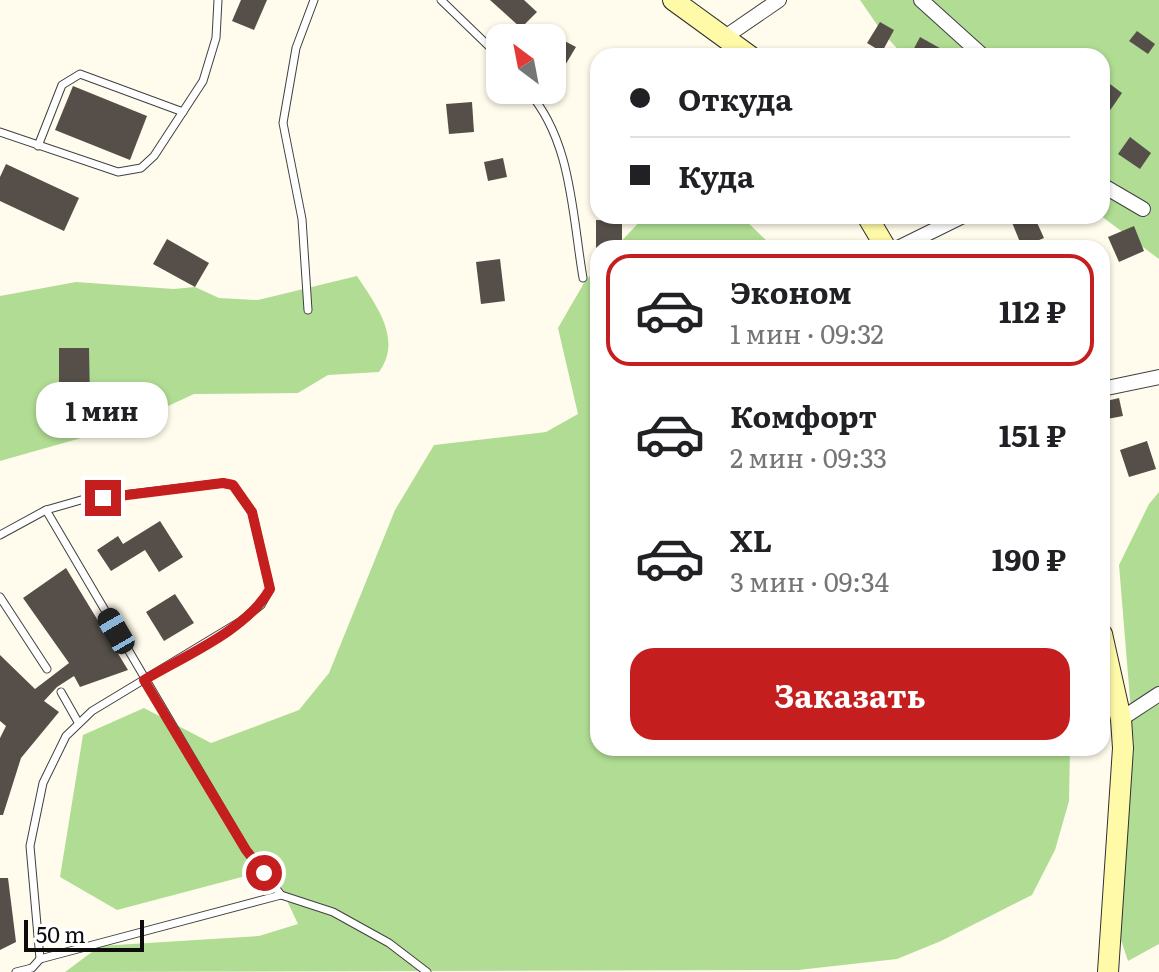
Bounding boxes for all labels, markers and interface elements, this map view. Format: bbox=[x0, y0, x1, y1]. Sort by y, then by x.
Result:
north arrow bbox=[486, 24, 566, 104]
map controls bbox=[486, 24, 566, 104]
text: Откуда bbox=[678, 76, 793, 120]
text: Куда bbox=[678, 153, 754, 197]
text: Эконом bbox=[730, 269, 852, 313]
icon: car bbox=[634, 274, 706, 346]
text: 112 ₽ bbox=[999, 288, 1066, 332]
text: 1 мин · 09:32 bbox=[730, 313, 884, 352]
callout: 1 мин bbox=[37, 382, 169, 438]
text: 1 мин bbox=[65, 390, 139, 429]
text: Комфорт bbox=[730, 393, 877, 437]
icon: car bbox=[634, 398, 706, 470]
text: 151 ₽ bbox=[999, 412, 1066, 456]
text: 2 мин · 09:33 bbox=[730, 437, 887, 476]
route end bbox=[85, 480, 121, 516]
text: XL bbox=[730, 517, 772, 561]
icon: car bbox=[634, 522, 706, 594]
text: 190 ₽ bbox=[992, 536, 1066, 580]
text: 3 мин · 09:34 bbox=[730, 561, 889, 600]
car bbox=[94, 604, 138, 658]
button: Заказать bbox=[630, 648, 1070, 740]
route start bbox=[246, 855, 282, 891]
scale bar bbox=[24, 916, 144, 952]
text: 50 m bbox=[36, 917, 86, 950]

